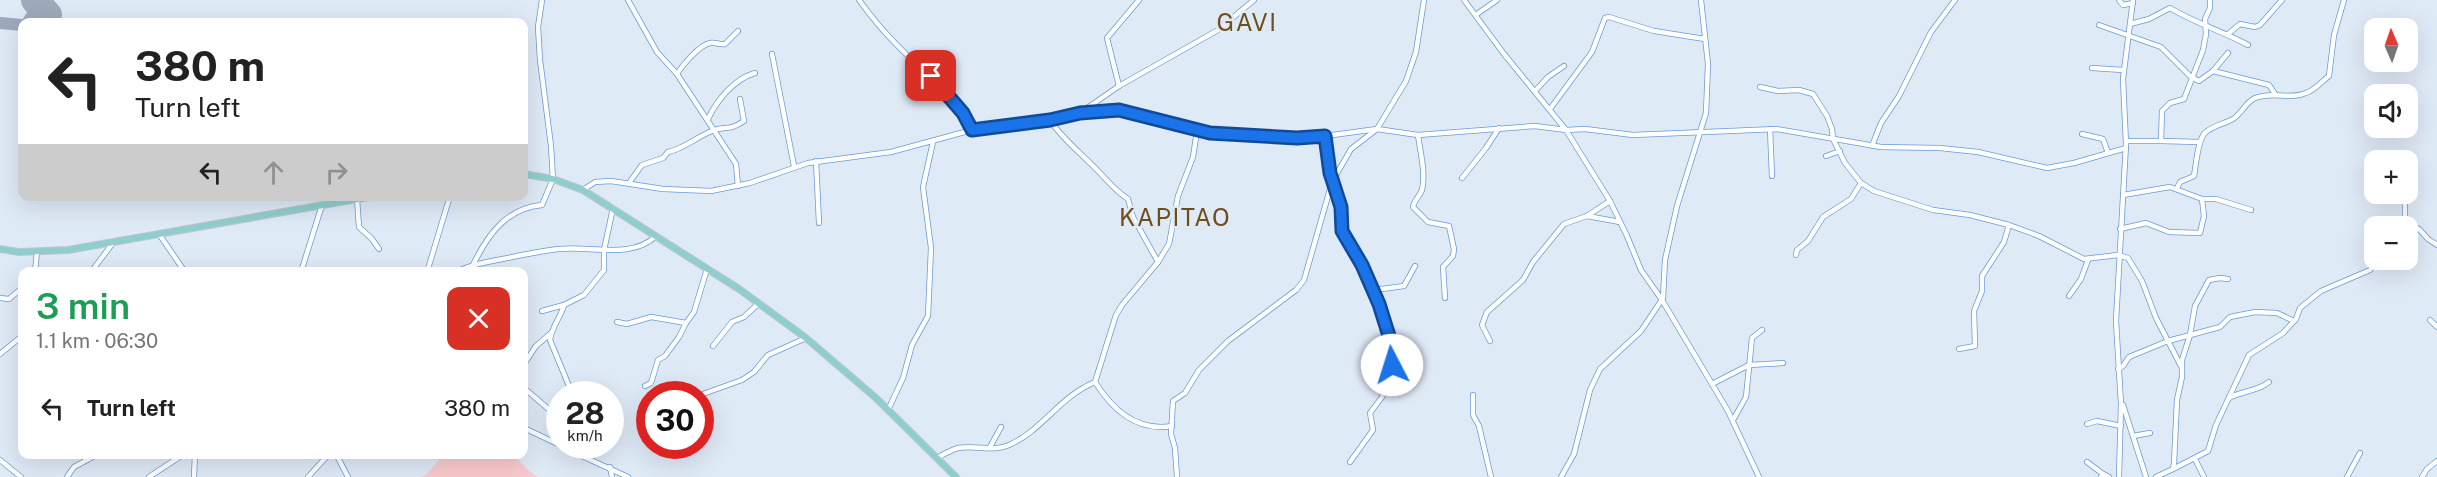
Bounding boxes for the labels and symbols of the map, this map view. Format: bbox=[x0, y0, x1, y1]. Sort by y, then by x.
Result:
district label: GAVI bbox=[1217, 8, 1277, 36]
north arrow bbox=[2364, 18, 2418, 72]
pin bbox=[905, 50, 956, 101]
district label: KAPITAO bbox=[1119, 203, 1231, 231]
position arrow bbox=[1360, 333, 1424, 397]
speed limit sign: 30 bbox=[636, 381, 714, 459]

